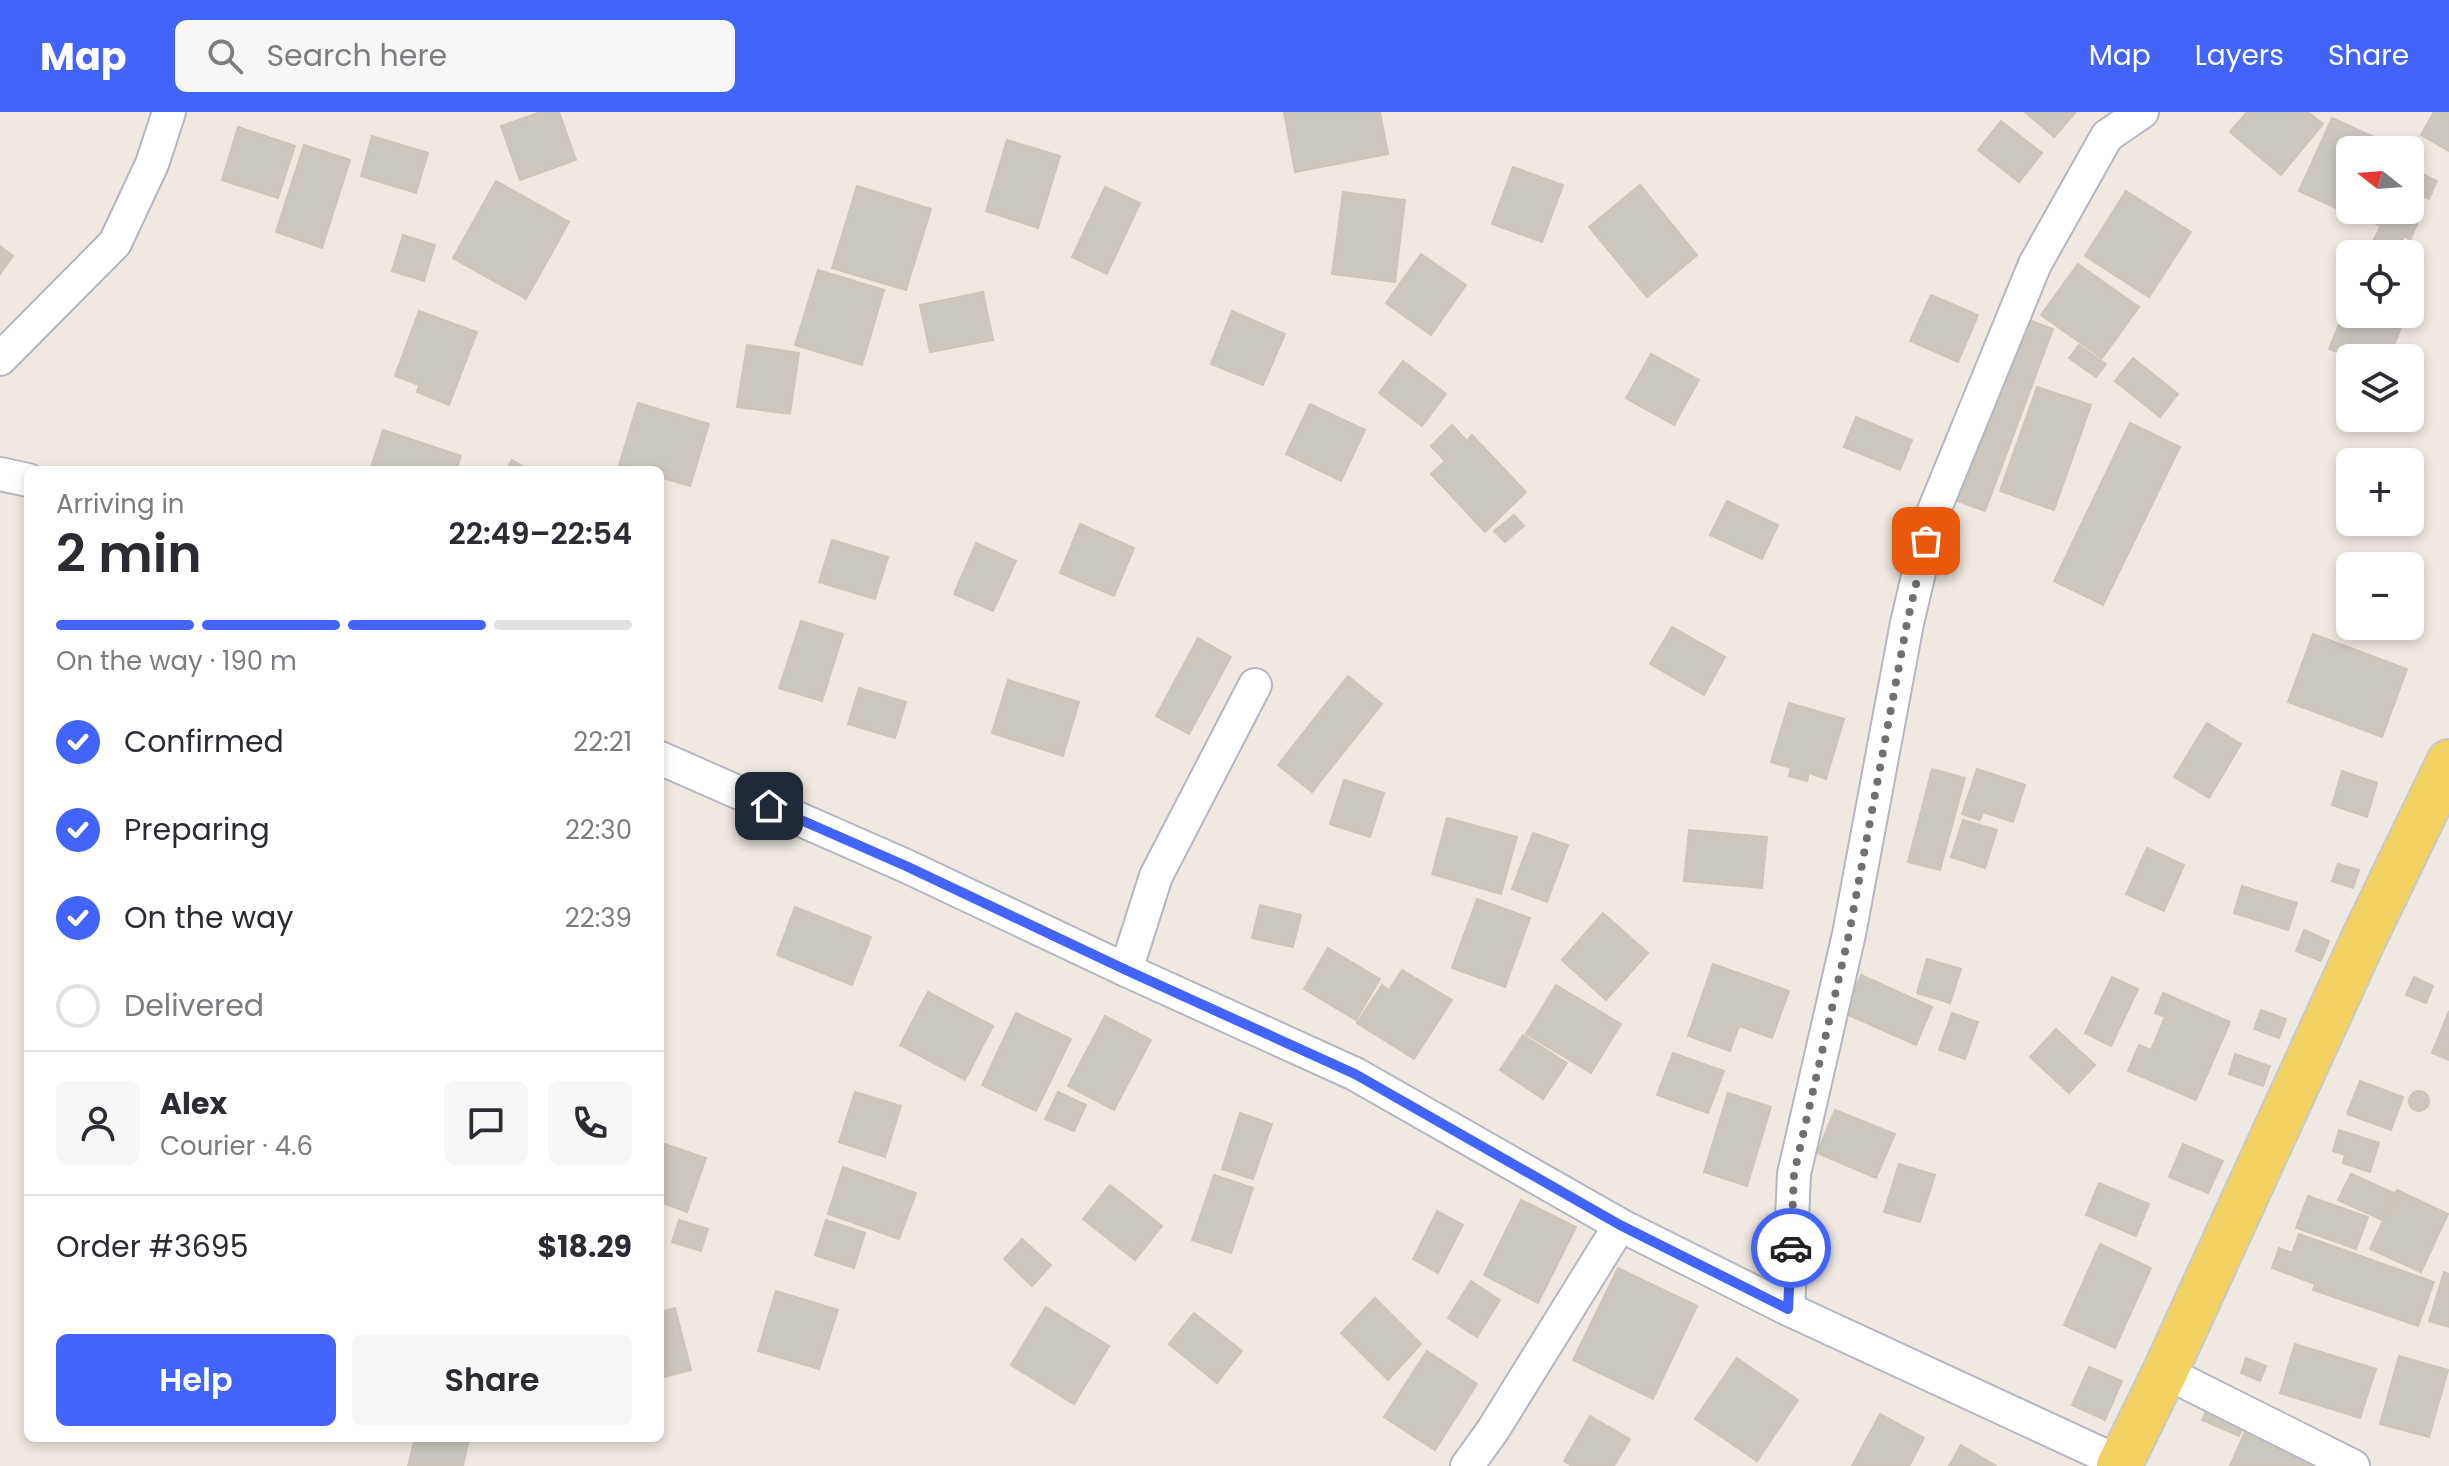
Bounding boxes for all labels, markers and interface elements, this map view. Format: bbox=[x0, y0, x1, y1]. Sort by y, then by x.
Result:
search box bbox=[175, 20, 735, 92]
text: Map bbox=[40, 30, 127, 83]
icon: search bbox=[203, 34, 247, 78]
text: Search here bbox=[267, 34, 447, 77]
text: Map bbox=[2089, 36, 2151, 75]
text: Layers bbox=[2195, 36, 2284, 75]
text: Share bbox=[2328, 36, 2409, 75]
north arrow bbox=[2336, 136, 2424, 224]
map controls bbox=[2336, 136, 2424, 640]
button: locate bbox=[2336, 240, 2424, 328]
button: layers bbox=[2336, 344, 2424, 432]
button: + bbox=[2336, 448, 2424, 536]
text: Arriving in bbox=[56, 486, 185, 522]
pin bbox=[1892, 507, 1960, 575]
text: 22:49–22:54 bbox=[449, 512, 632, 555]
text: 2 min bbox=[56, 517, 202, 590]
icon: bag bbox=[1904, 519, 1948, 563]
button: − bbox=[2336, 552, 2424, 640]
text: On the way · 190 m bbox=[56, 643, 297, 679]
icon: check bbox=[56, 720, 100, 764]
text: Confirmed bbox=[124, 720, 284, 763]
text: 22:21 bbox=[573, 724, 632, 760]
pin bbox=[735, 772, 803, 840]
icon: home bbox=[747, 784, 791, 828]
icon: check bbox=[56, 808, 100, 852]
text: Preparing bbox=[124, 808, 270, 851]
text: 22:30 bbox=[565, 812, 632, 848]
icon: check bbox=[56, 896, 100, 940]
text: On the way bbox=[124, 896, 293, 939]
text: 22:39 bbox=[565, 900, 632, 936]
text: Delivered bbox=[124, 984, 264, 1027]
button: person bbox=[56, 1081, 140, 1165]
button: chat bbox=[444, 1081, 528, 1165]
button: phone bbox=[548, 1081, 632, 1165]
text: Alex bbox=[160, 1082, 227, 1125]
text: Courier · 4.6 bbox=[160, 1128, 313, 1164]
courier bbox=[1751, 1208, 1831, 1288]
text: Order #3695 bbox=[56, 1225, 249, 1268]
text: $18.29 bbox=[538, 1225, 632, 1268]
icon: car bbox=[1769, 1226, 1813, 1270]
button: Help bbox=[56, 1334, 336, 1426]
button: Share bbox=[352, 1334, 632, 1426]

